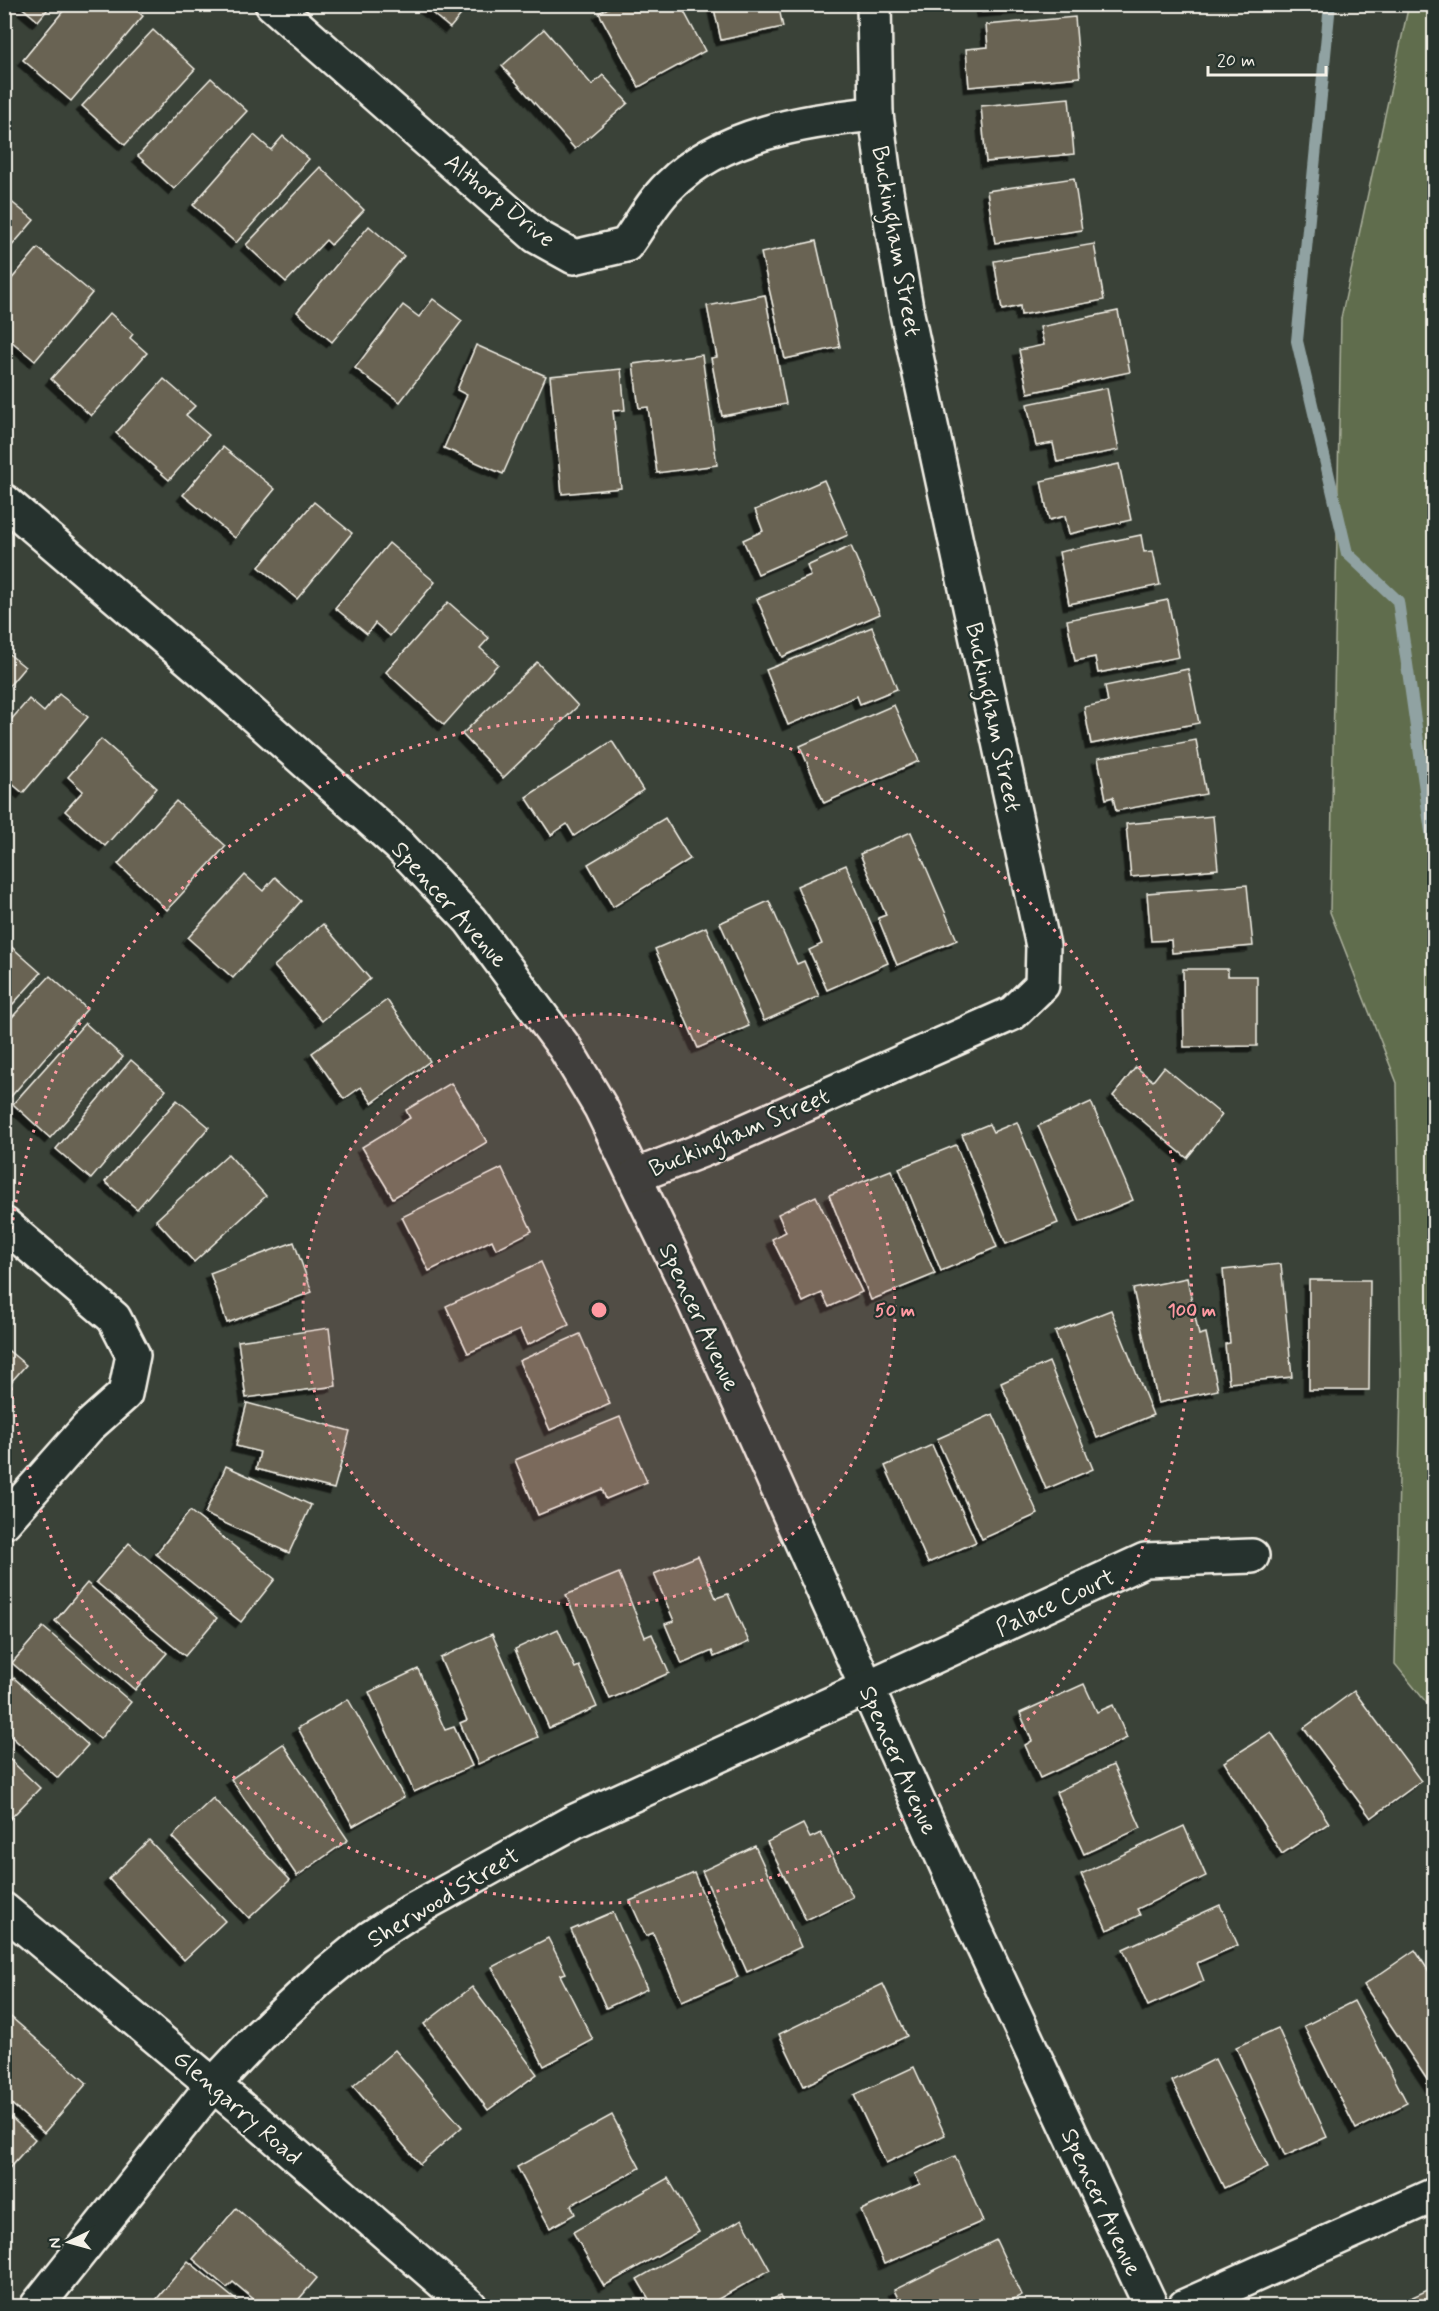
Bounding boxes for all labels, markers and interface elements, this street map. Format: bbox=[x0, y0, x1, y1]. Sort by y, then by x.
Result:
scale bar bbox=[1208, 39, 1326, 77]
text: 20 m bbox=[1217, 49, 1255, 73]
street label: Buckingham Street bbox=[861, 143, 928, 340]
street label: Althorp Drive bbox=[437, 147, 561, 255]
street label: Buckingham Street bbox=[954, 620, 1028, 816]
street label: Spencer Avenue bbox=[384, 835, 514, 975]
street label: Buckingham Street bbox=[645, 1081, 836, 1188]
street label: Spencer Avenue bbox=[651, 1239, 746, 1397]
text: 50 m bbox=[875, 1299, 915, 1323]
text: 100 m bbox=[1168, 1299, 1216, 1323]
centre of rings bbox=[589, 1300, 609, 1320]
street label: Palace Court bbox=[991, 1562, 1120, 1645]
street label: Spencer Avenue bbox=[851, 1681, 944, 1840]
street label: Sherwood Street bbox=[362, 1841, 526, 1956]
street label: Glengarry Road bbox=[166, 2044, 308, 2173]
street label: Spencer Avenue bbox=[1053, 2124, 1148, 2282]
north arrow bbox=[39, 2212, 99, 2272]
text: N bbox=[45, 2237, 66, 2249]

